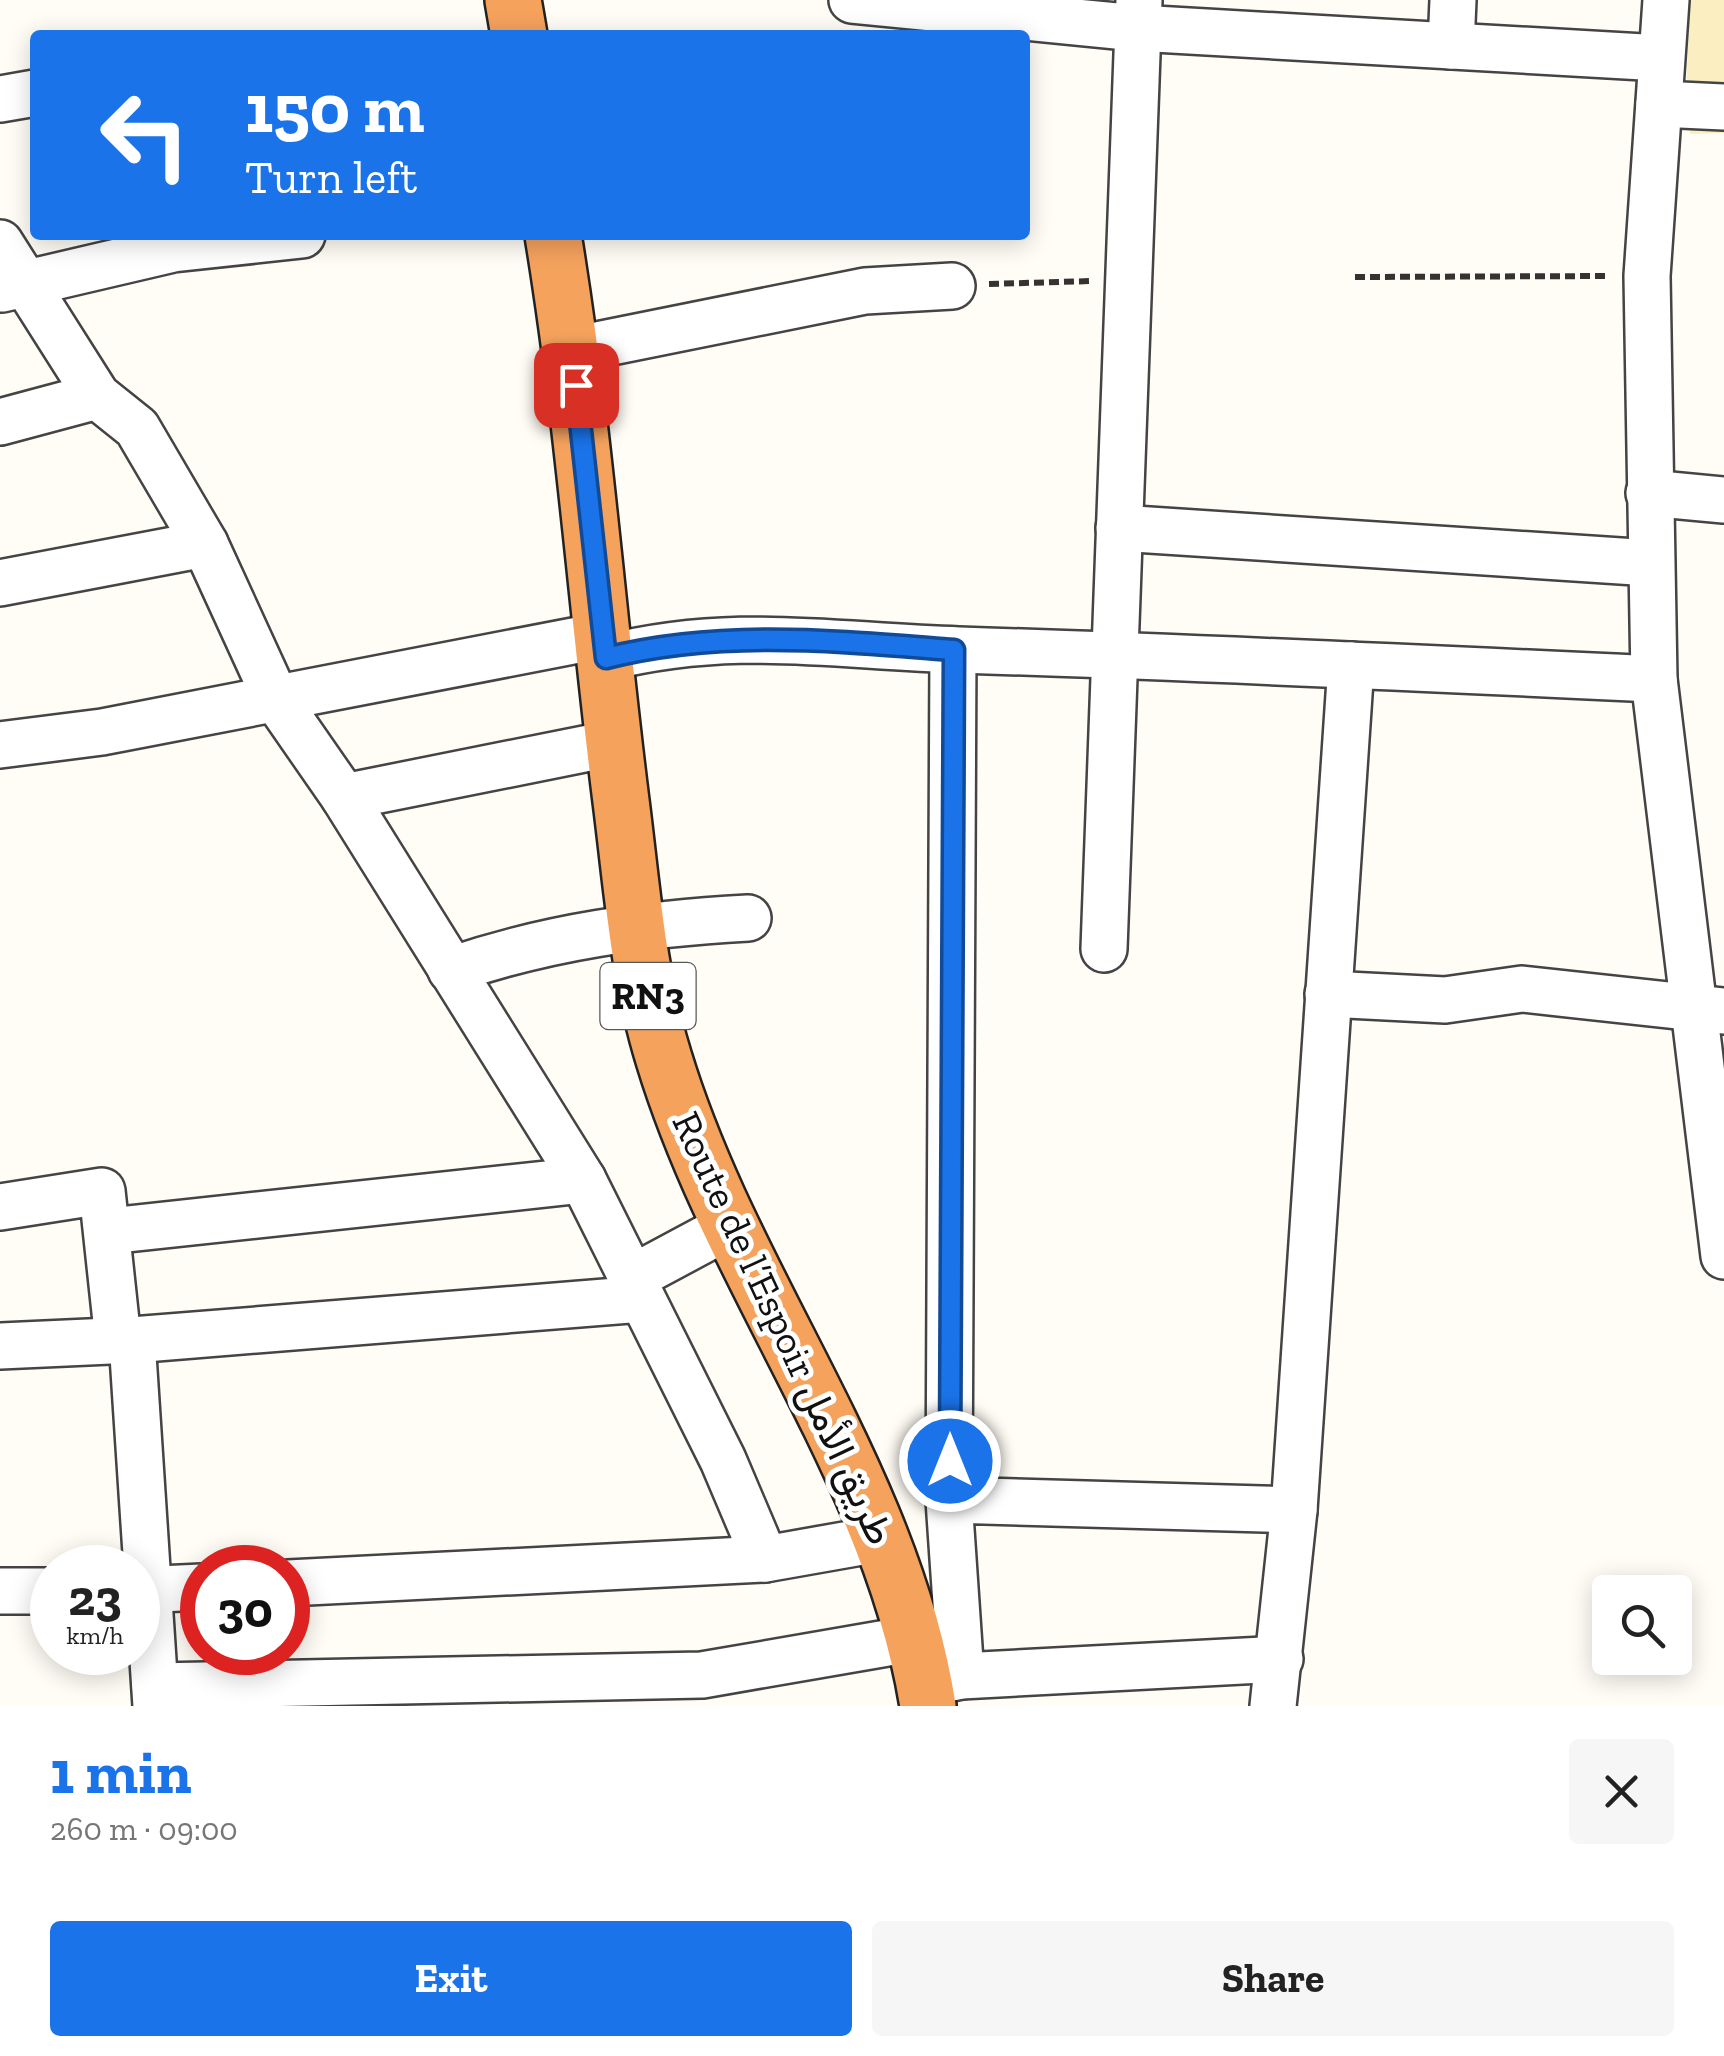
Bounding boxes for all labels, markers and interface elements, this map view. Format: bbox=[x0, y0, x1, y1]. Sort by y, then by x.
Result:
text: 150 m bbox=[245, 66, 425, 150]
icon: left bbox=[80, 70, 210, 200]
text: Turn left bbox=[245, 151, 417, 205]
pin bbox=[534, 343, 619, 428]
icon: arrive bbox=[549, 358, 604, 413]
road number: RN3 bbox=[600, 963, 696, 1029]
street label: Route de l’Espoir طريق الأمل bbox=[662, 1104, 905, 1552]
position arrow bbox=[898, 1409, 1002, 1513]
speed limit sign: 30 bbox=[180, 1545, 310, 1675]
text: 23 bbox=[68, 1568, 122, 1628]
map controls bbox=[1592, 1575, 1692, 1675]
button: search bbox=[1592, 1575, 1692, 1675]
text: km/h bbox=[66, 1620, 124, 1650]
text: 1 min bbox=[50, 1736, 192, 1808]
button: close bbox=[1569, 1739, 1674, 1844]
text: 260 m · 09:00 bbox=[50, 1810, 238, 1848]
button: Exit bbox=[50, 1921, 852, 2036]
button: Share bbox=[872, 1921, 1674, 2036]

